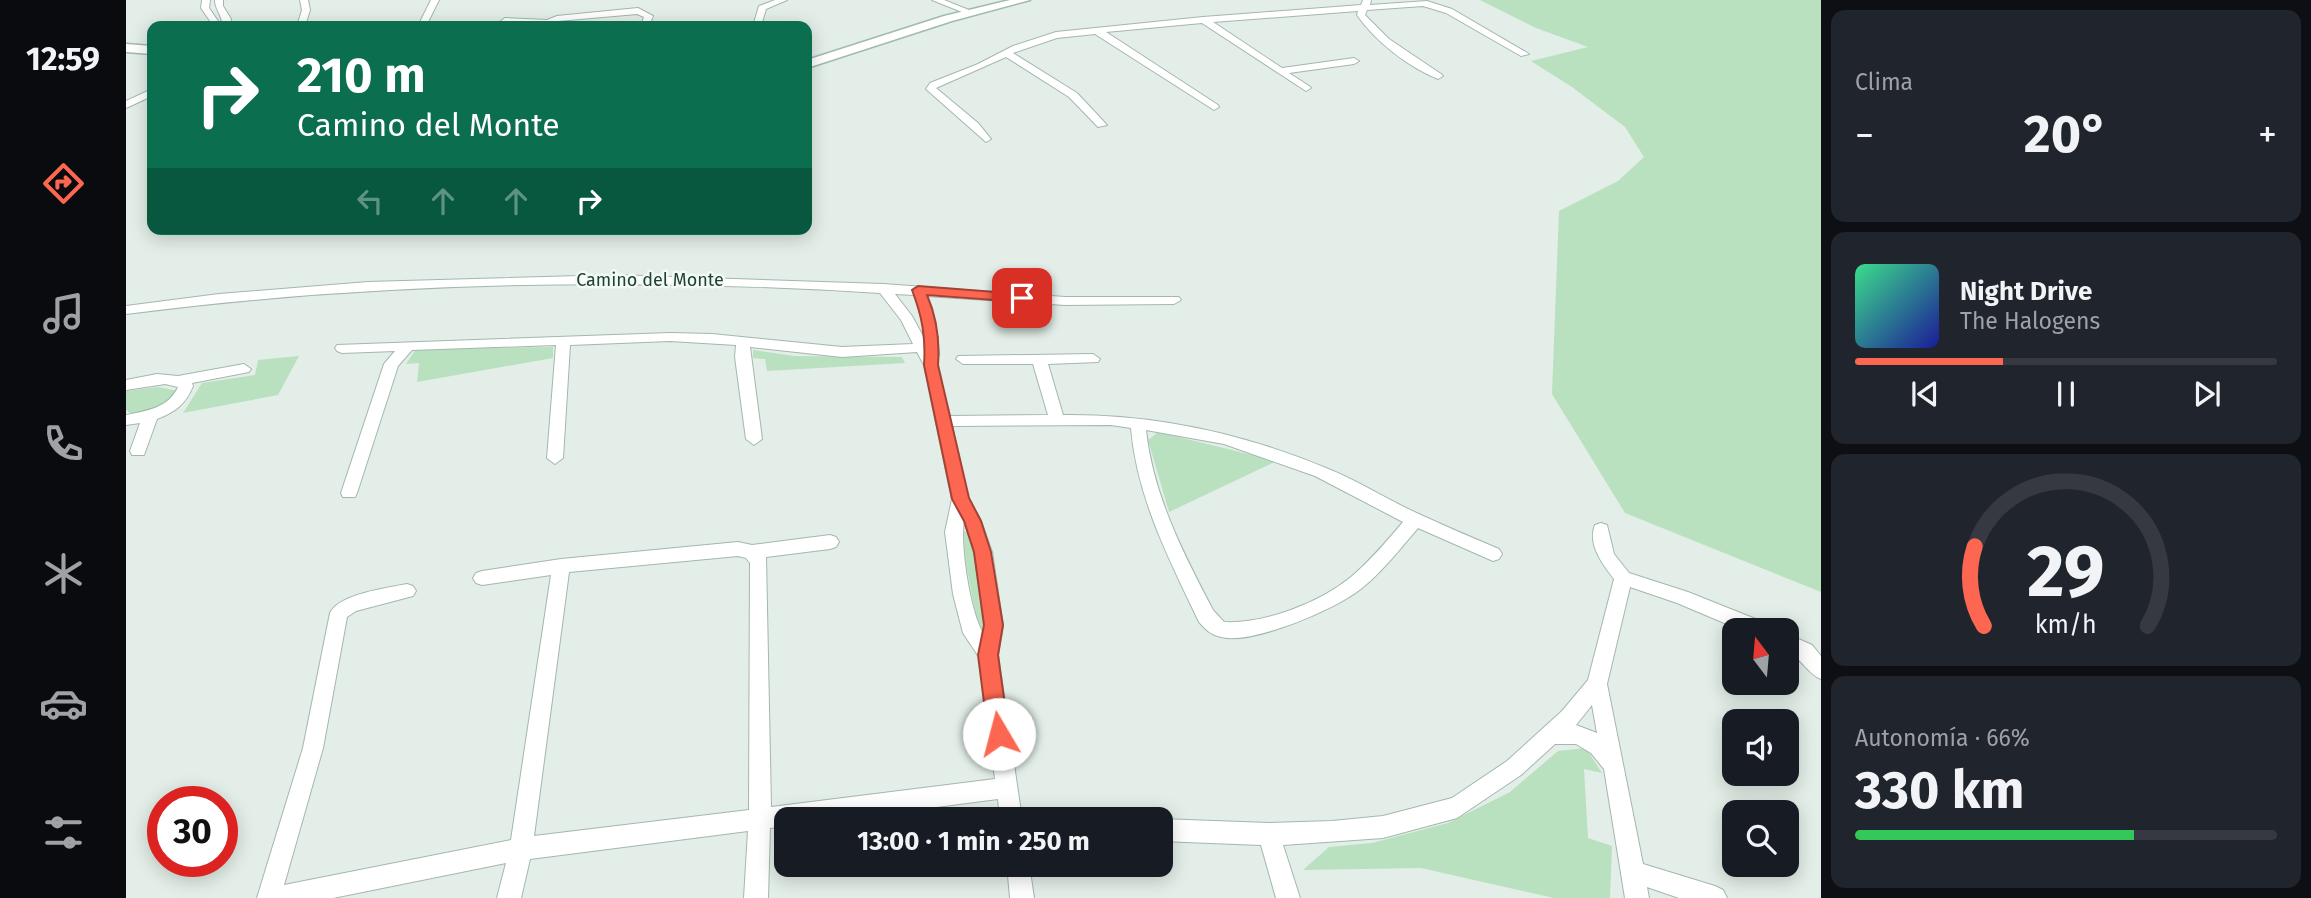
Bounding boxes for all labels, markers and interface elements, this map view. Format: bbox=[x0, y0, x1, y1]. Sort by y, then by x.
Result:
text: 12:59 bbox=[26, 40, 100, 78]
text: 210 m bbox=[297, 46, 426, 105]
icon: right bbox=[182, 49, 273, 140]
text: Clima bbox=[1855, 68, 1913, 96]
text: 20° bbox=[2024, 103, 2108, 166]
text: Camino del Monte bbox=[297, 106, 560, 144]
text: − bbox=[1855, 112, 1874, 158]
text: + bbox=[2258, 112, 2277, 158]
icon: directions bbox=[39, 159, 88, 208]
icon: left bbox=[351, 182, 389, 220]
icon: ahead bbox=[424, 182, 462, 220]
icon: ahead bbox=[497, 182, 535, 220]
icon: right bbox=[570, 182, 608, 220]
pin bbox=[992, 268, 1052, 328]
street label: Camino del Monte bbox=[576, 269, 724, 291]
text: Night Drive bbox=[1960, 276, 2092, 307]
icon: arrive bbox=[1003, 279, 1041, 317]
icon: music bbox=[39, 289, 88, 338]
text: The Halogens bbox=[1960, 307, 2100, 335]
icon: previous bbox=[1906, 375, 1944, 413]
icon: pause bbox=[2047, 375, 2085, 413]
icon: next bbox=[2188, 375, 2226, 413]
icon: phone bbox=[39, 419, 88, 468]
text: 29 bbox=[2027, 528, 2105, 615]
icon: climate bbox=[39, 549, 88, 598]
text: km/h bbox=[2035, 610, 2097, 640]
north arrow bbox=[1722, 618, 1799, 695]
map controls bbox=[1722, 618, 1799, 877]
icon: car bbox=[39, 679, 88, 728]
position arrow bbox=[962, 697, 1036, 771]
button: sound bbox=[1722, 709, 1799, 786]
text: Autonomía · 66% bbox=[1855, 724, 2030, 752]
text: 330 km bbox=[1855, 759, 2024, 822]
speed limit sign: 30 bbox=[147, 786, 238, 877]
button: search bbox=[1722, 800, 1799, 877]
icon: filters bbox=[39, 808, 88, 857]
text: 13:00 · 1 min · 250 m bbox=[857, 826, 1090, 857]

